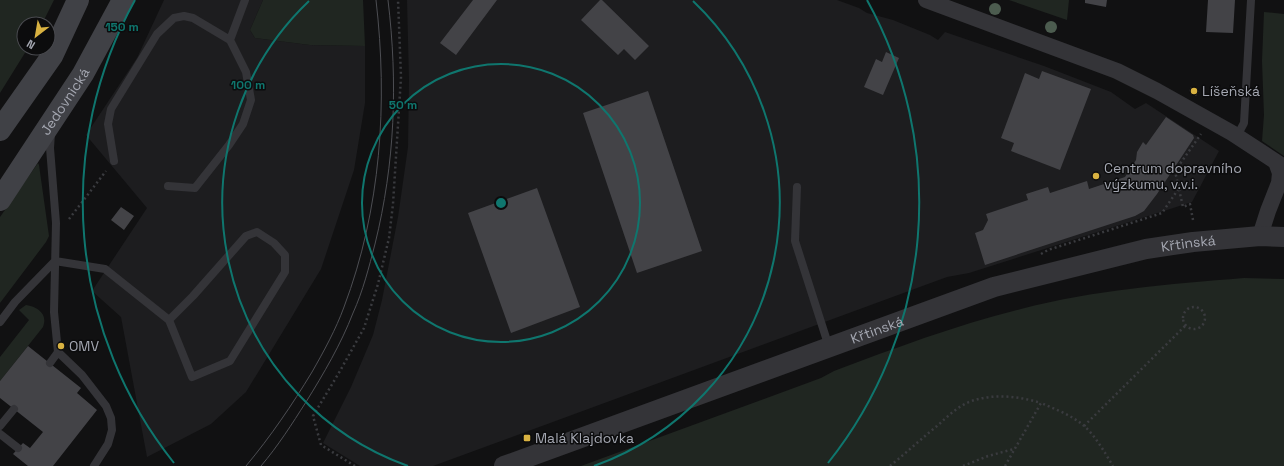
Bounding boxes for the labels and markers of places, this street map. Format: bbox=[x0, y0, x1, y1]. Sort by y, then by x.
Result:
place label: Líšeňská bbox=[1202, 82, 1260, 100]
marker: Líšeňská bbox=[1189, 86, 1199, 96]
place label: Centrum dopravního výzkumu, v.v.i. bbox=[1104, 159, 1242, 193]
marker: Centrum dopravního výzkumu, v.v.i. bbox=[1091, 171, 1101, 181]
centre of rings bbox=[494, 196, 508, 210]
place label: OMV bbox=[69, 337, 99, 355]
marker: OMV bbox=[56, 341, 66, 351]
place label: Malá Klajdovka bbox=[535, 429, 634, 447]
marker: Malá Klajdovka bbox=[522, 433, 532, 443]

